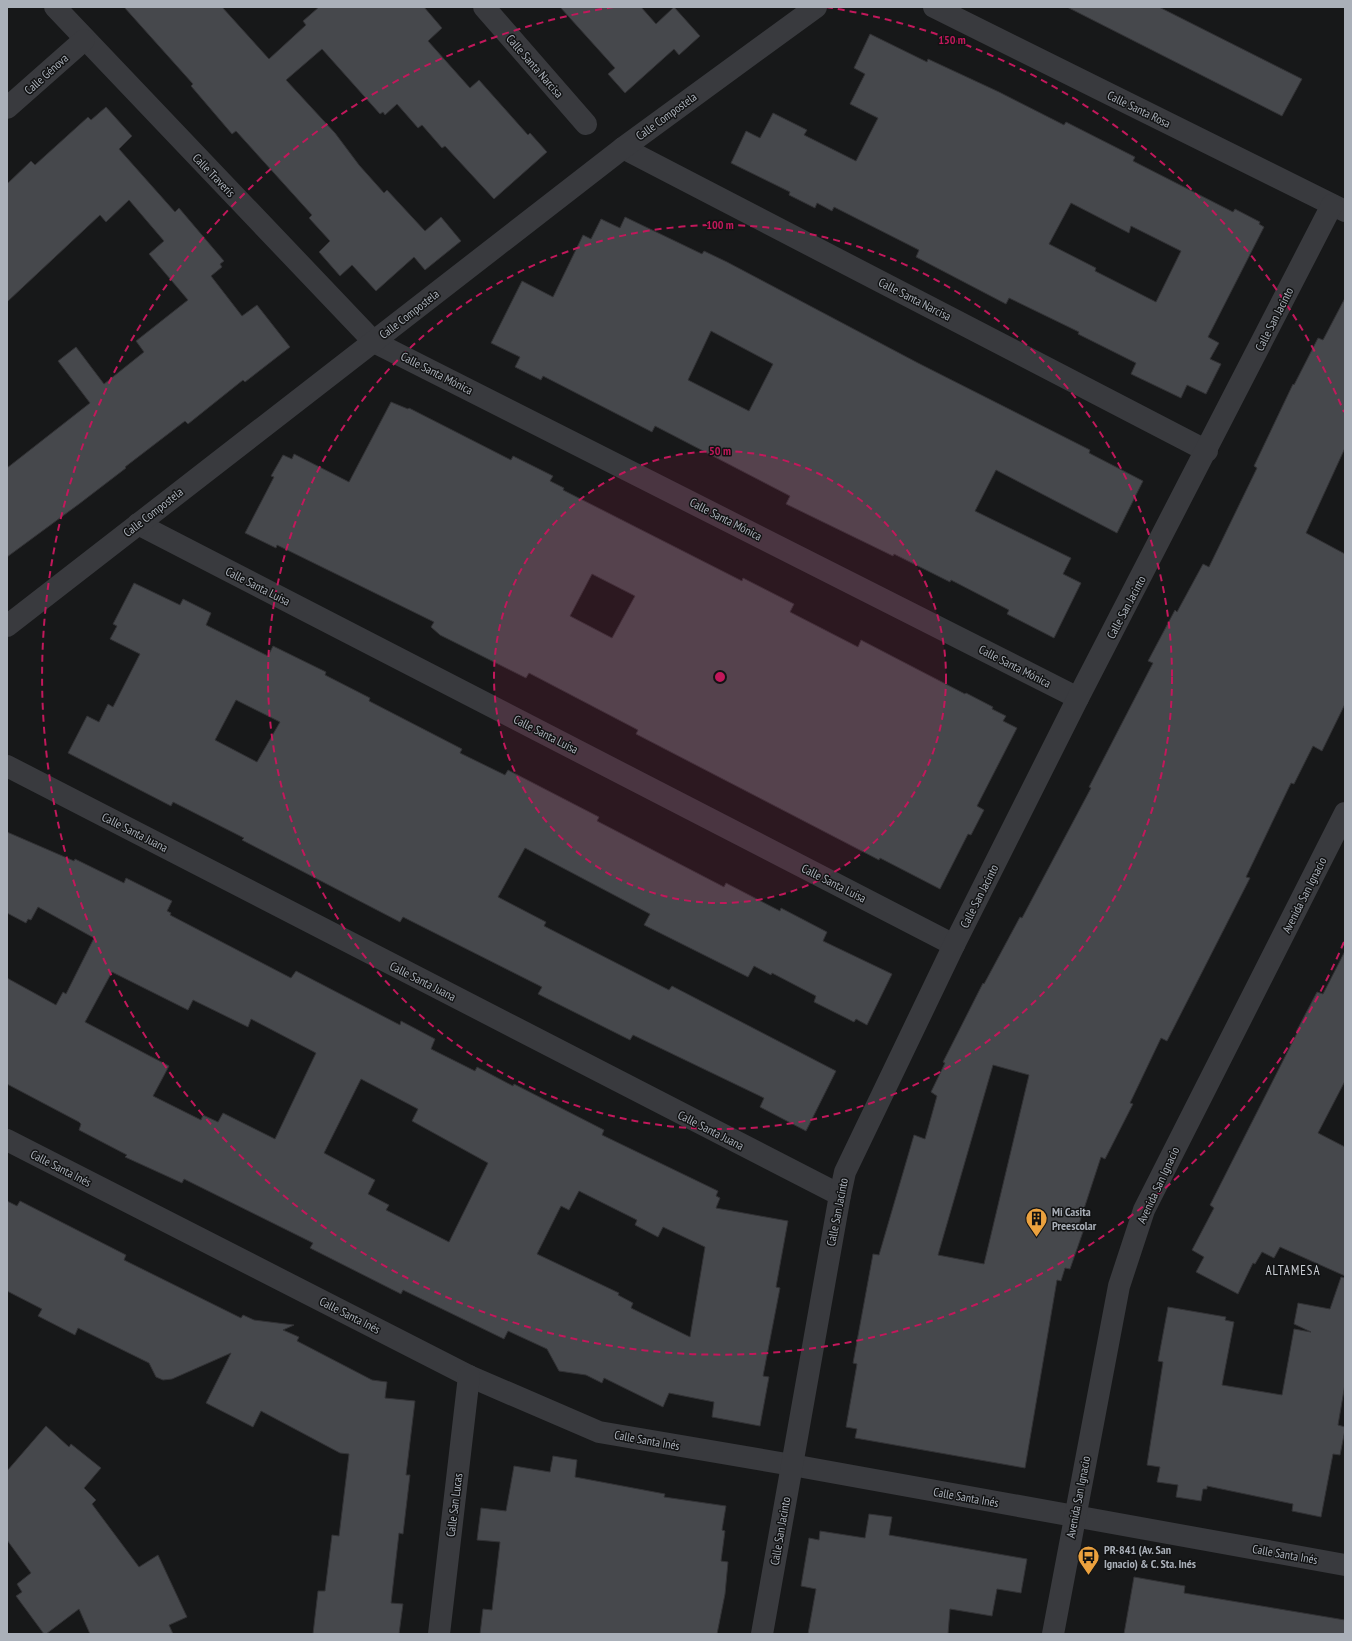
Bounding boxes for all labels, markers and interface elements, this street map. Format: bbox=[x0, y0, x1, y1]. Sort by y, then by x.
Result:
street label: Calle Santa Narcisa bbox=[503, 31, 567, 101]
text: 150 m bbox=[938, 32, 966, 47]
street label: Calle Génova bbox=[21, 50, 71, 98]
street label: Calle Santa Rosa bbox=[1105, 87, 1173, 131]
street label: Calle Compostela bbox=[633, 89, 700, 143]
street label: Calle Traveris bbox=[190, 150, 238, 200]
text: 100 m bbox=[706, 217, 734, 232]
street label: Calle Santa Narcisa bbox=[876, 274, 954, 324]
street label: Calle San Jacinto bbox=[1252, 285, 1296, 353]
street label: Calle Compostela bbox=[376, 286, 442, 342]
street label: Calle Santa Mónica bbox=[398, 348, 476, 398]
text: 50 m bbox=[709, 443, 731, 458]
street label: Calle Compostela bbox=[120, 484, 186, 540]
street label: Calle Santa Mónica bbox=[687, 494, 765, 544]
street label: Calle Santa Luisa bbox=[223, 563, 293, 609]
street label: Calle San Jacinto bbox=[1103, 573, 1149, 641]
street label: Calle Santa Mónica bbox=[976, 641, 1054, 691]
centre of rings bbox=[713, 670, 727, 684]
street label: Calle Santa Luisa bbox=[511, 711, 581, 757]
street label: Calle Santa Juana bbox=[99, 809, 171, 855]
street label: Avenida San Ignacio bbox=[1278, 855, 1330, 935]
street label: Calle Santa Luisa bbox=[799, 860, 869, 906]
street label: Calle San Jacinto bbox=[957, 862, 1001, 930]
street label: Calle Santa Juana bbox=[387, 958, 459, 1004]
street label: Calle Santa Juana bbox=[675, 1107, 747, 1153]
street label: Avenida San Ignacio bbox=[1134, 1144, 1182, 1226]
street label: Calle Santa Inés bbox=[28, 1146, 94, 1190]
street label: Calle San Jacinto bbox=[823, 1177, 851, 1247]
place label: Mi Casita Preescolar bbox=[1052, 1204, 1097, 1233]
building icon: Mi Casita Preescolar bbox=[1023, 1205, 1049, 1238]
district label: ALTAMESA bbox=[1265, 1262, 1321, 1279]
street label: Calle Santa Inés bbox=[317, 1293, 383, 1337]
street label: Calle Santa Inés bbox=[613, 1427, 681, 1453]
street label: Avenida San Ignacio bbox=[1063, 1455, 1093, 1539]
street label: Calle San Lucas bbox=[443, 1472, 465, 1538]
street label: Calle Santa Inés bbox=[932, 1484, 1000, 1510]
street label: Calle San Jacinto bbox=[767, 1496, 793, 1566]
street label: Calle Santa Inés bbox=[1251, 1541, 1319, 1567]
place label: PR-841 (Av. San Ignacio) & C. Sta. Inés bbox=[1104, 1542, 1196, 1571]
bus stop icon: PR-841 (Av. San Ignacio) & C. Sta. Inés bbox=[1075, 1543, 1101, 1576]

